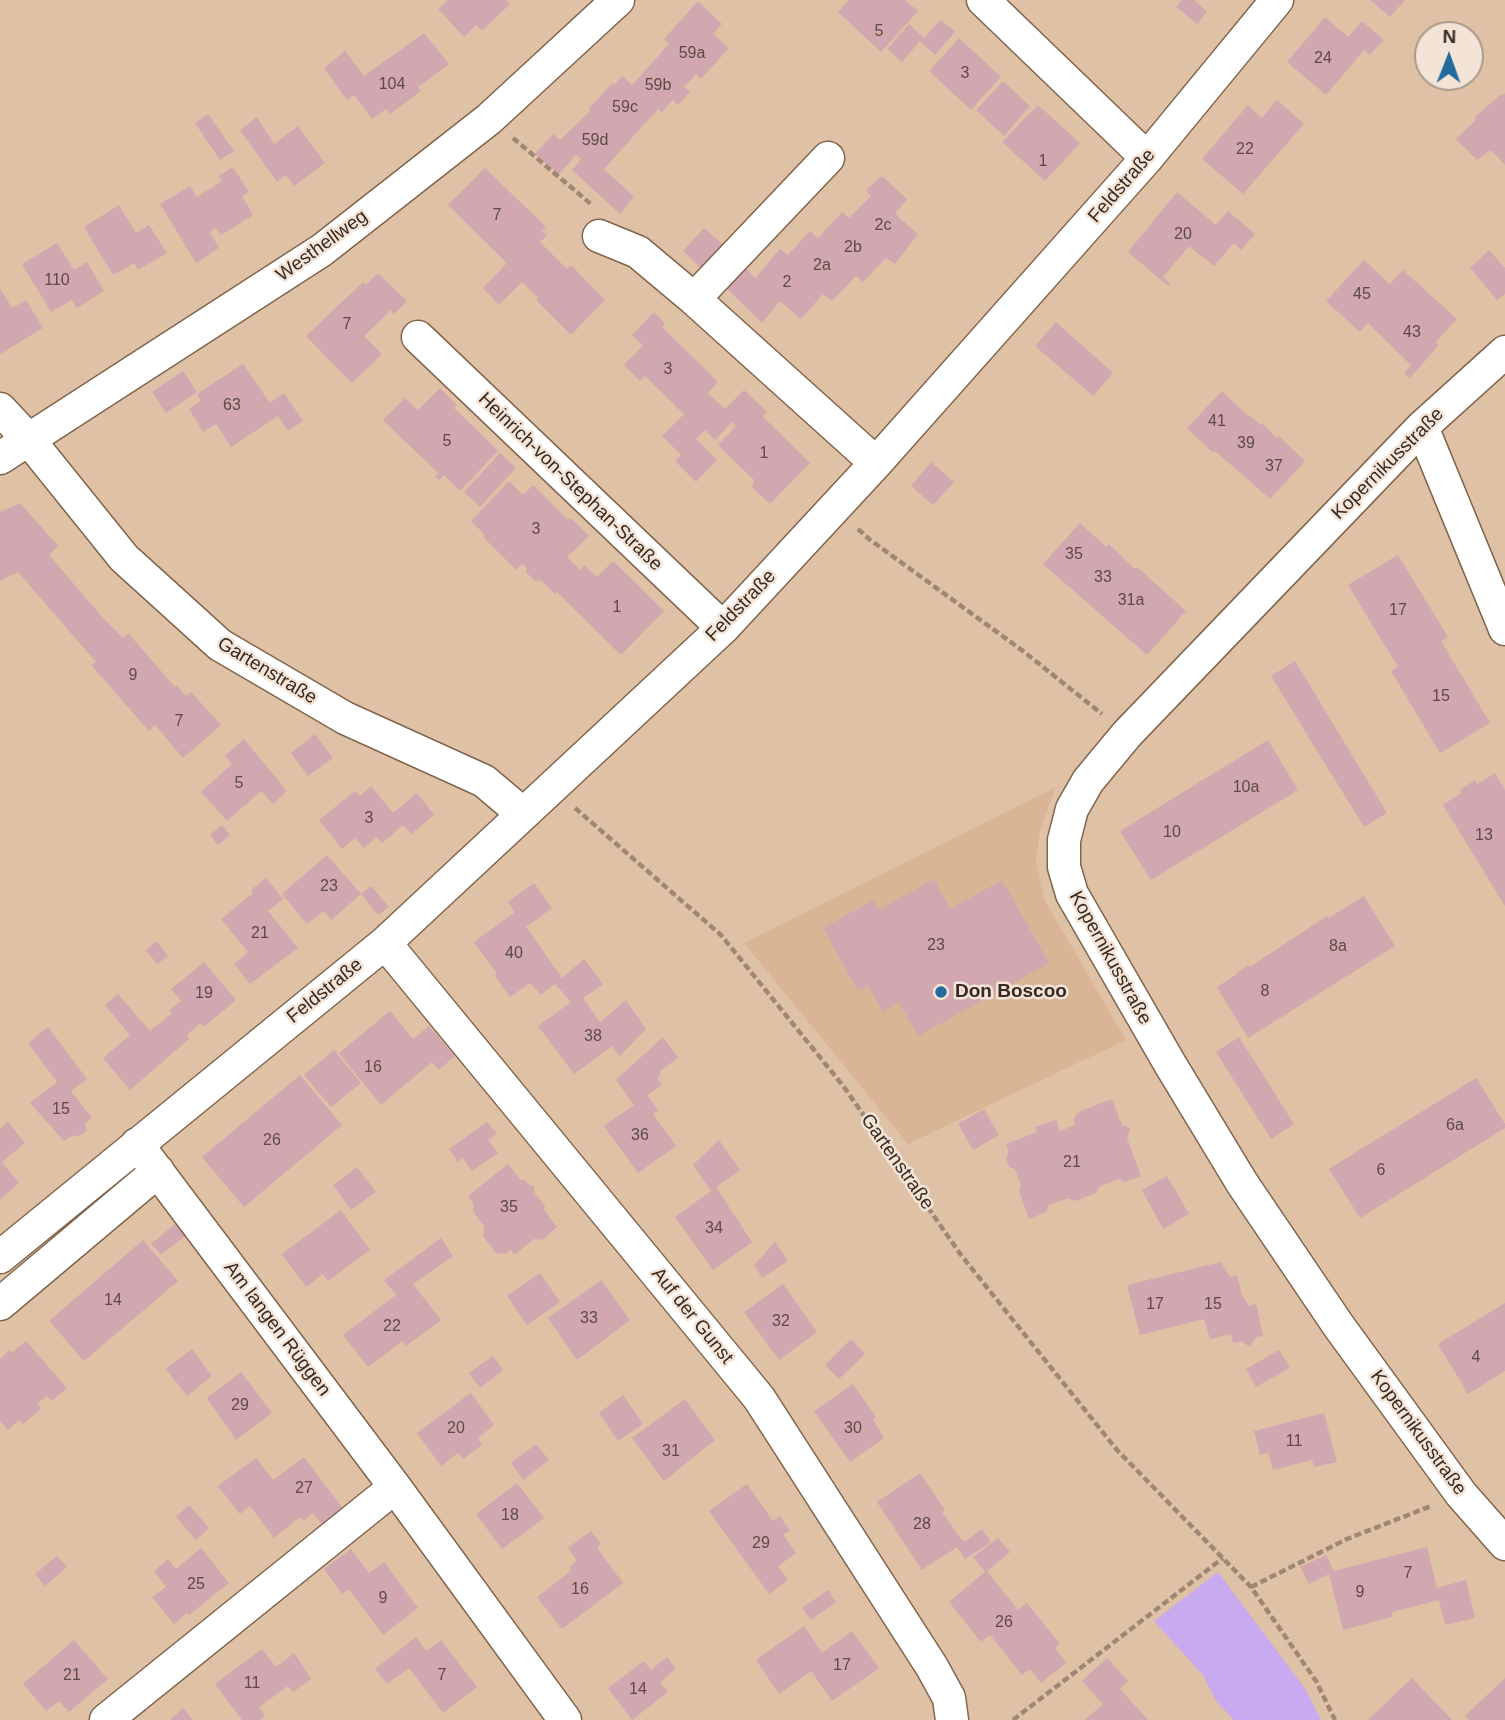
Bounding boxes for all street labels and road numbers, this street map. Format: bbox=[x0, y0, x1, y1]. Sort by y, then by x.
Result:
street label: Feldstraße bbox=[1084, 144, 1160, 228]
street label: Westhellweg bbox=[272, 205, 372, 287]
street label: Heinrich-von-Stephan-Straße bbox=[473, 388, 667, 576]
street label: Kopernikusstraße bbox=[1327, 403, 1449, 525]
street label: Feldstraße bbox=[701, 565, 781, 647]
street label: Gartenstraße bbox=[213, 632, 321, 710]
street label: Kopernikusstraße bbox=[1064, 887, 1156, 1029]
street label: Feldstraße bbox=[283, 954, 367, 1028]
street label: Gartenstraße bbox=[856, 1110, 938, 1214]
street label: Am langen Rüggen bbox=[219, 1257, 335, 1401]
street label: Auf der Gunst bbox=[646, 1263, 738, 1369]
street label: Kopernikusstraße bbox=[1365, 1366, 1471, 1500]

